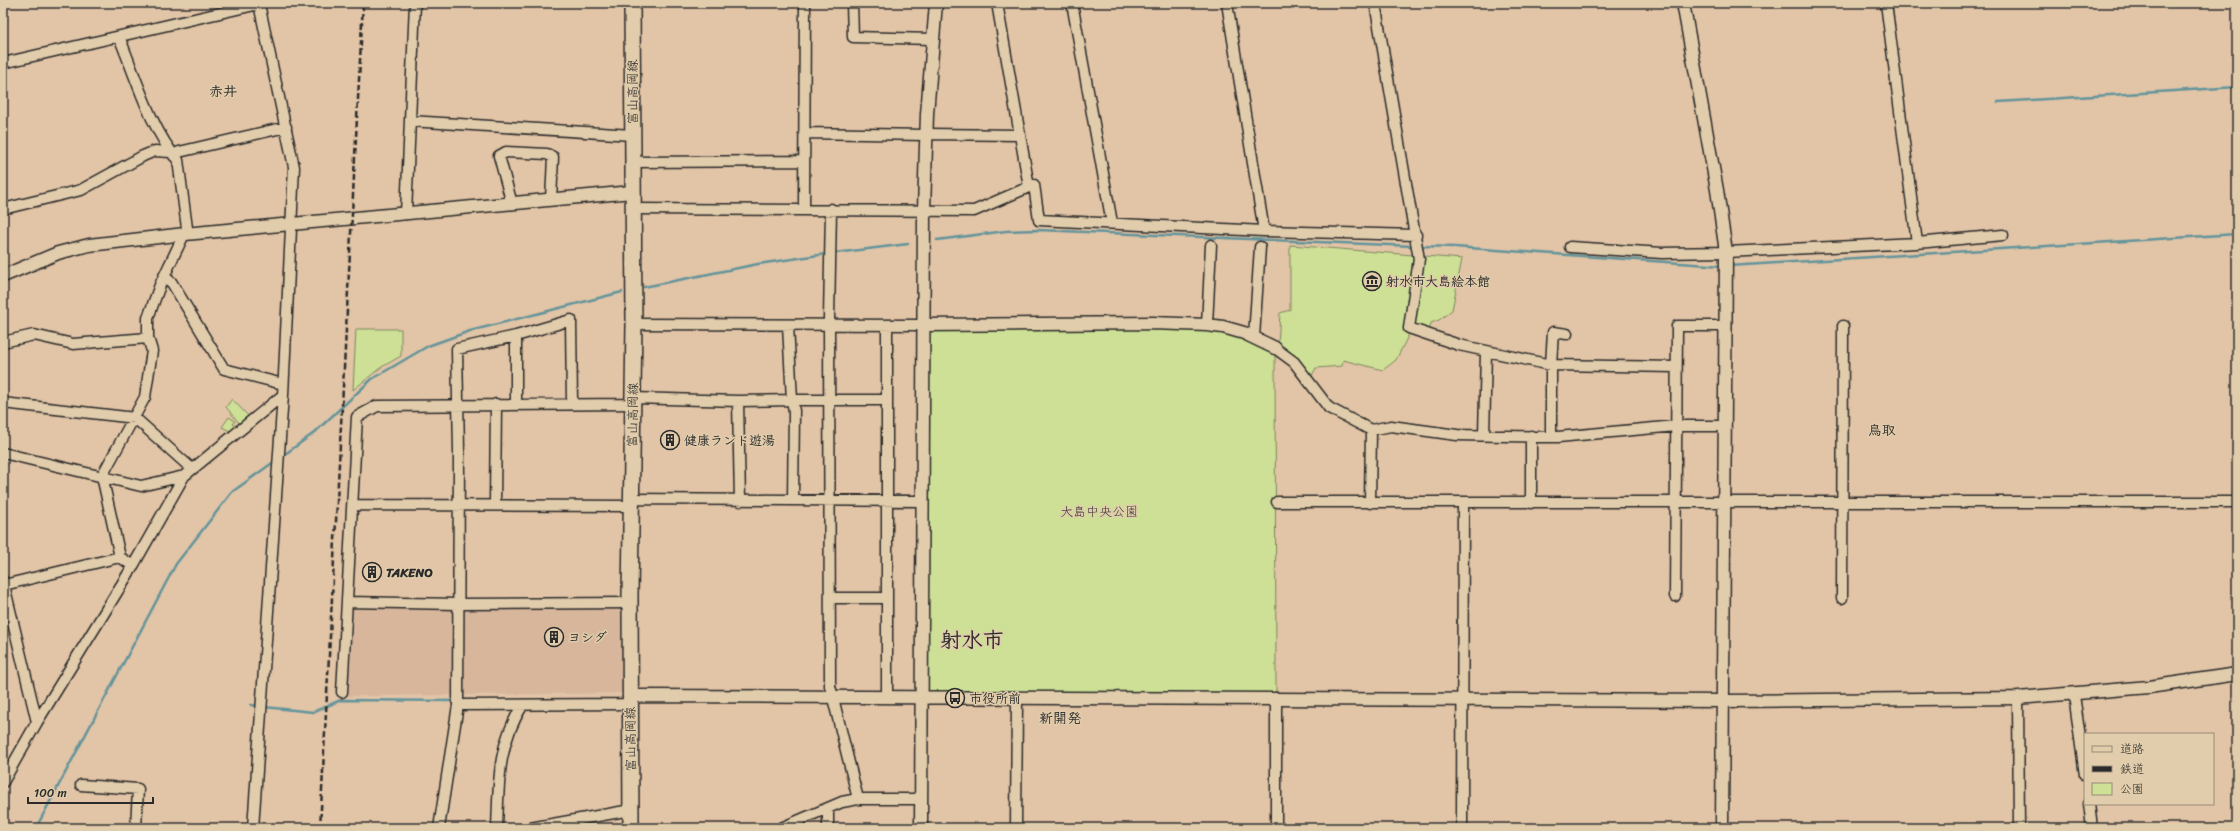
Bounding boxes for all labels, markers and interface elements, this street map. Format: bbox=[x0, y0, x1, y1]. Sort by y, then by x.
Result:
street label: 富山高岡線 bbox=[621, 59, 644, 125]
district label: 赤井 bbox=[209, 79, 237, 104]
museum icon: 射水市大島絵本館 bbox=[1361, 270, 1383, 292]
place label: 射水市大島絵本館 bbox=[1386, 270, 1490, 293]
street label: 富山高岡線 bbox=[620, 381, 645, 448]
district label: 鳥取 bbox=[1868, 418, 1896, 443]
building icon: 健康ランド遊湯 bbox=[659, 429, 681, 451]
place label: 健康ランド遊湯 bbox=[684, 429, 775, 452]
park label: 大島中央公園 bbox=[1060, 500, 1138, 523]
building icon: TAKENO bbox=[361, 561, 383, 583]
place label: TAKENO bbox=[386, 561, 433, 584]
district label: 射水市 bbox=[941, 621, 1004, 659]
building icon: ヨシダ bbox=[543, 626, 565, 648]
place label: ヨシダ bbox=[568, 626, 607, 649]
bus stop icon: 市役所前 bbox=[944, 687, 966, 709]
place label: 市役所前 bbox=[969, 687, 1021, 710]
street label: 富山高岡線 bbox=[618, 705, 643, 772]
district label: 新開発 bbox=[1039, 706, 1081, 731]
legend bbox=[2084, 733, 2214, 805]
text: 道路 bbox=[2120, 738, 2144, 760]
text: 鉄道 bbox=[2120, 758, 2144, 780]
text: 公園 bbox=[2120, 778, 2144, 800]
scale bar bbox=[28, 779, 153, 805]
text: 100 m bbox=[34, 782, 67, 804]

